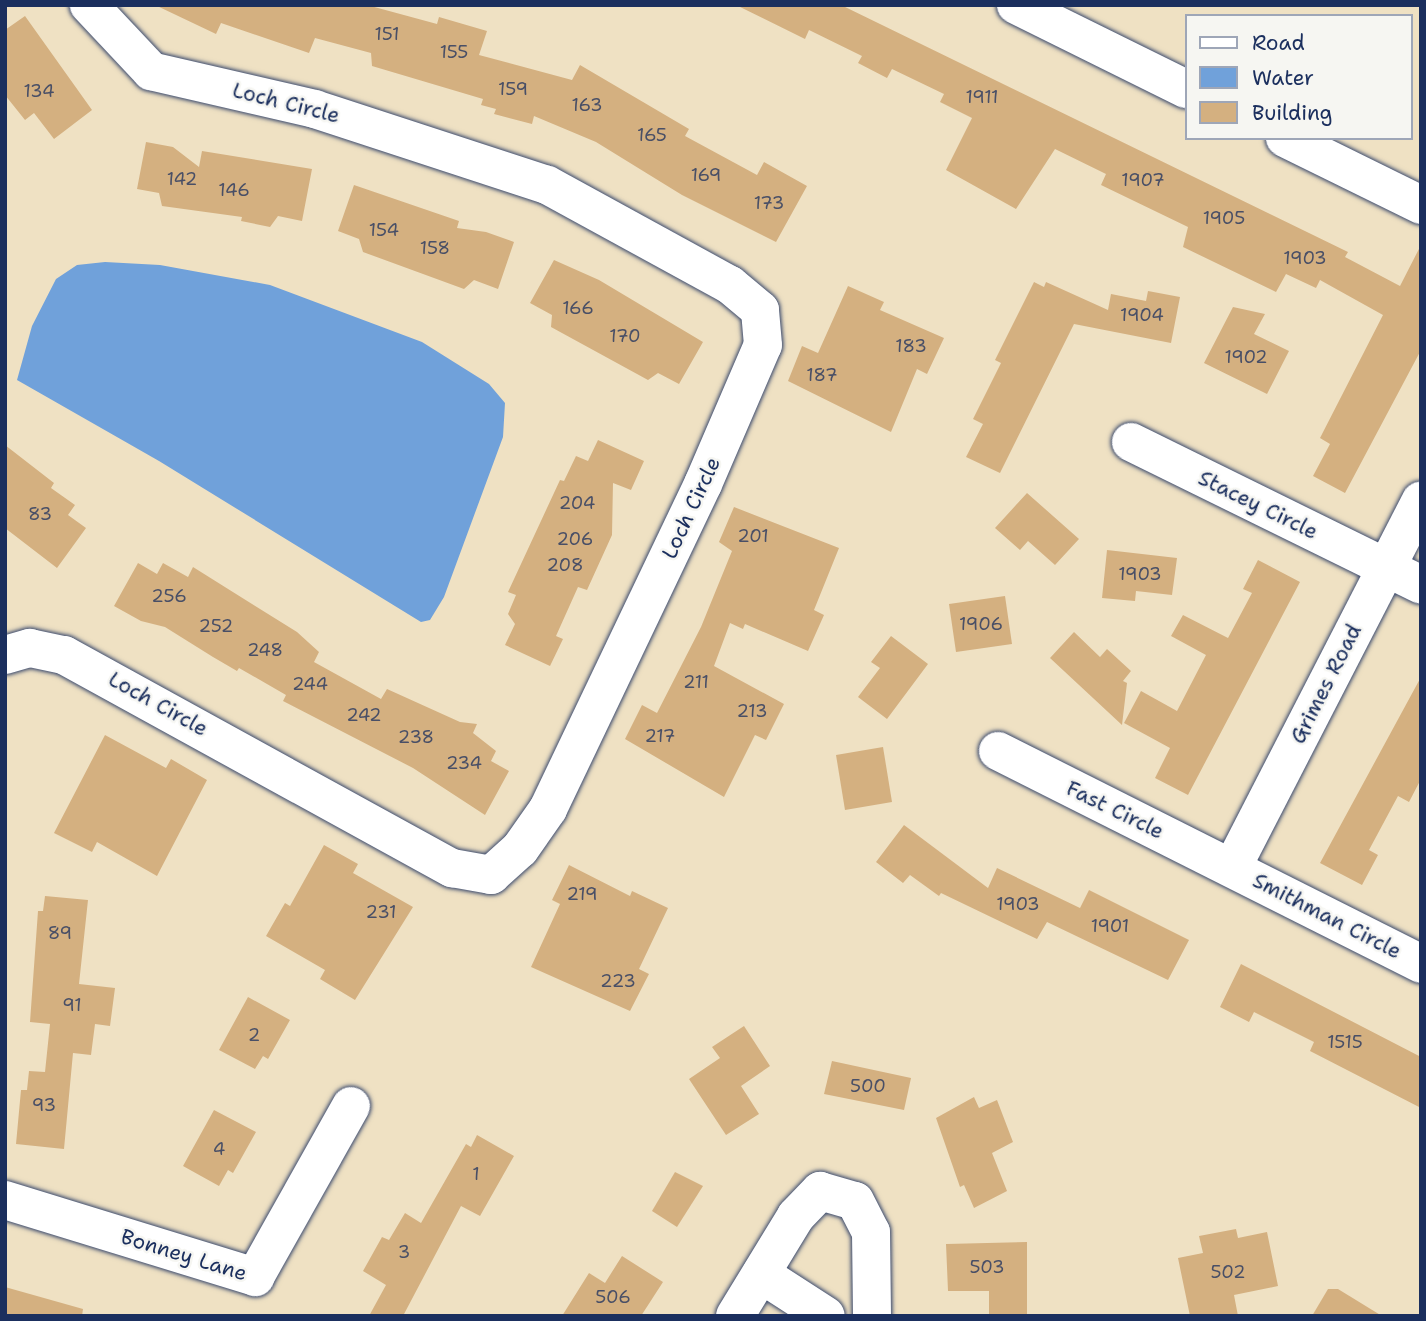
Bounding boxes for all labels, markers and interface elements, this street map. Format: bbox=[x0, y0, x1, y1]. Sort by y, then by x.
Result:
legend bbox=[1184, 14, 1412, 140]
house number: 151 bbox=[374, 23, 400, 45]
text: Road bbox=[1252, 29, 1305, 57]
house number: 155 bbox=[440, 41, 468, 63]
text: Water bbox=[1252, 64, 1314, 92]
street label: Loch Circle bbox=[230, 78, 342, 128]
house number: 159 bbox=[498, 78, 528, 100]
house number: 134 bbox=[23, 80, 55, 102]
house number: 1911 bbox=[965, 86, 999, 108]
house number: 163 bbox=[572, 94, 602, 116]
text: Building bbox=[1252, 99, 1332, 127]
house number: 165 bbox=[637, 124, 667, 146]
house number: 169 bbox=[691, 164, 721, 186]
house number: 142 bbox=[167, 168, 197, 190]
house number: 1907 bbox=[1121, 169, 1165, 191]
house number: 146 bbox=[218, 179, 250, 201]
house number: 173 bbox=[754, 192, 784, 214]
house number: 1905 bbox=[1203, 207, 1245, 229]
house number: 154 bbox=[369, 219, 399, 241]
house number: 158 bbox=[420, 237, 450, 259]
house number: 1903 bbox=[1283, 247, 1327, 269]
house number: 166 bbox=[562, 297, 594, 319]
house number: 1904 bbox=[1120, 304, 1164, 326]
house number: 170 bbox=[609, 325, 641, 347]
house number: 183 bbox=[895, 335, 927, 357]
house number: 1902 bbox=[1224, 346, 1268, 368]
house number: 187 bbox=[806, 364, 838, 386]
street label: Loch Circle bbox=[656, 453, 726, 563]
street label: Stacey Circle bbox=[1194, 465, 1322, 545]
house number: 204 bbox=[559, 492, 595, 514]
house number: 83 bbox=[28, 503, 52, 525]
house number: 201 bbox=[737, 525, 769, 547]
house number: 206 bbox=[557, 528, 593, 550]
house number: 208 bbox=[547, 554, 583, 576]
house number: 1903 bbox=[1118, 563, 1162, 585]
house number: 256 bbox=[151, 585, 187, 607]
house number: 1906 bbox=[959, 613, 1003, 635]
house number: 252 bbox=[199, 615, 233, 637]
street label: Grimes Road bbox=[1285, 620, 1367, 748]
house number: 248 bbox=[247, 639, 283, 661]
street label: Loch Circle bbox=[104, 666, 212, 742]
house number: 211 bbox=[683, 671, 709, 693]
house number: 244 bbox=[292, 673, 328, 695]
house number: 213 bbox=[737, 700, 767, 722]
house number: 242 bbox=[346, 704, 382, 726]
house number: 217 bbox=[645, 725, 675, 747]
house number: 238 bbox=[398, 726, 434, 748]
house number: 234 bbox=[446, 752, 482, 774]
street label: Fast Circle bbox=[1062, 776, 1168, 844]
street label: Smithman Circle bbox=[1249, 868, 1405, 964]
house number: 219 bbox=[566, 883, 598, 905]
house number: 1903 bbox=[996, 893, 1040, 915]
house number: 231 bbox=[366, 901, 396, 923]
house number: 1901 bbox=[1091, 915, 1129, 937]
house number: 89 bbox=[48, 922, 72, 944]
house number: 223 bbox=[600, 970, 636, 992]
house number: 91 bbox=[62, 994, 82, 1016]
house number: 2 bbox=[248, 1024, 260, 1046]
house number: 1515 bbox=[1327, 1031, 1363, 1053]
house number: 500 bbox=[850, 1075, 886, 1097]
house number: 93 bbox=[32, 1094, 56, 1116]
house number: 4 bbox=[213, 1138, 225, 1160]
house number: 1 bbox=[472, 1163, 480, 1185]
street label: Bonney Lane bbox=[118, 1224, 250, 1286]
house number: 3 bbox=[398, 1241, 410, 1263]
house number: 503 bbox=[969, 1256, 1005, 1278]
house number: 502 bbox=[1211, 1261, 1245, 1283]
house number: 506 bbox=[595, 1286, 631, 1308]

